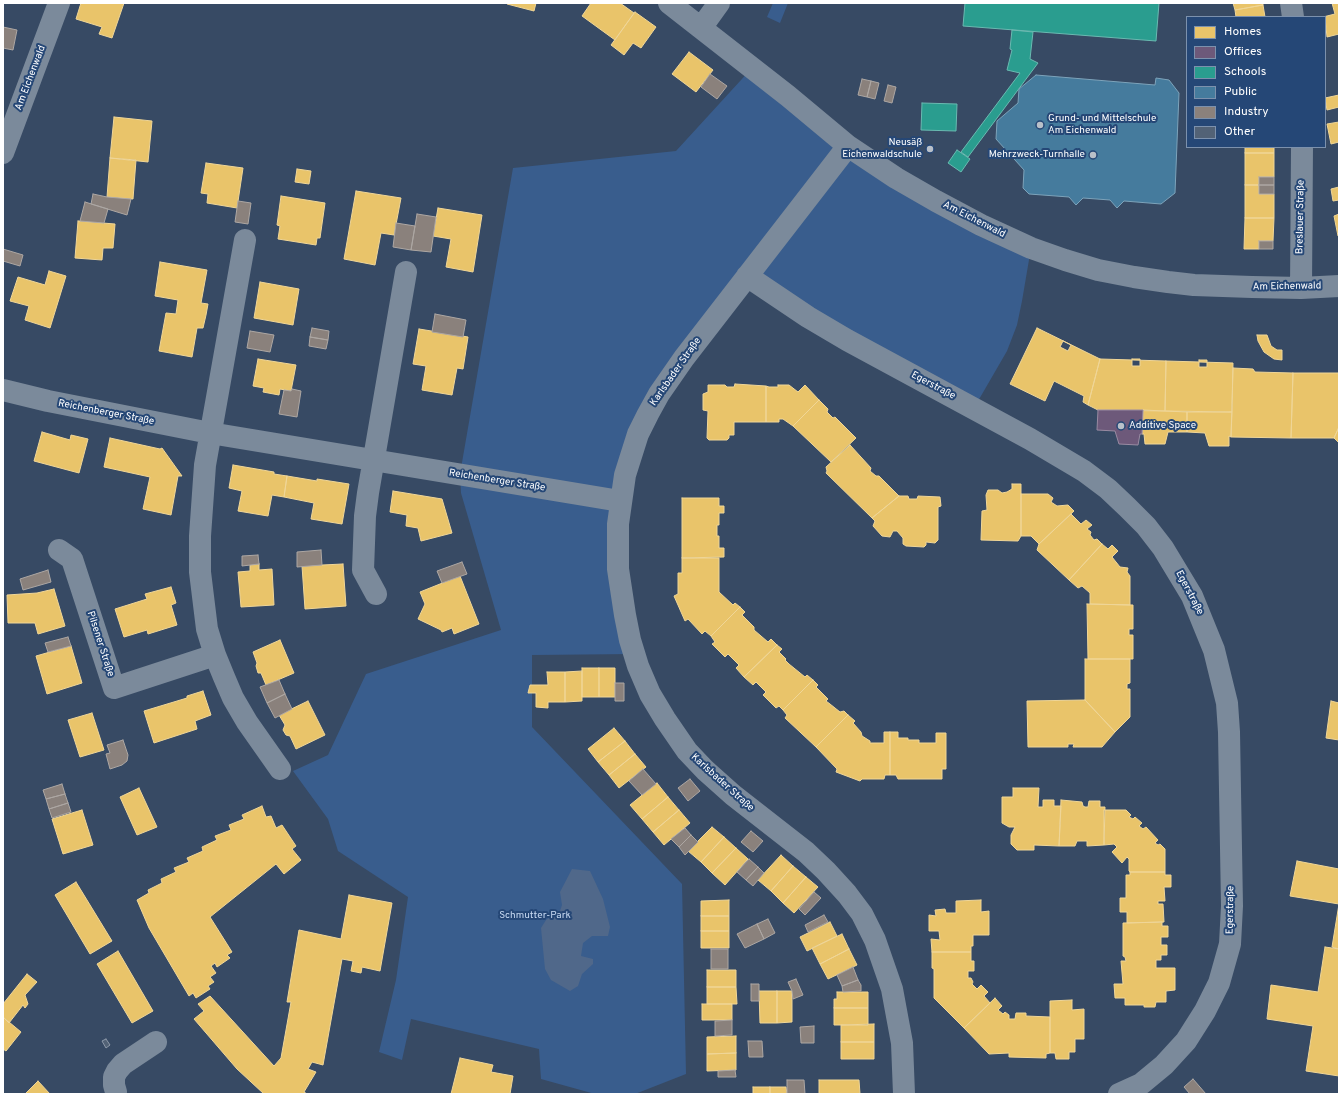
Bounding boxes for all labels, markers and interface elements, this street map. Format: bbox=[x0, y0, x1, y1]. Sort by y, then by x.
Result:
legend bbox=[1186, 16, 1326, 148]
text: Homes bbox=[1224, 24, 1261, 40]
street label: Am Eichenwald bbox=[13, 44, 49, 112]
text: Offices bbox=[1224, 44, 1262, 60]
text: Schools bbox=[1224, 64, 1266, 80]
text: Public bbox=[1224, 84, 1257, 100]
text: Industry bbox=[1224, 104, 1269, 120]
place label: Grund- und Mittelschule Am Eichenwald bbox=[1048, 113, 1156, 136]
marker: Grund- und Mittelschule Am Eichenwald bbox=[1035, 120, 1045, 130]
text: Other bbox=[1224, 124, 1255, 140]
place label: Neusäß Eichenwaldschule bbox=[842, 137, 922, 160]
marker: Neusäß Eichenwaldschule bbox=[925, 144, 935, 154]
place label: Mehrzweck-Turnhalle bbox=[989, 149, 1085, 161]
marker: Mehrzweck-Turnhalle bbox=[1088, 150, 1098, 160]
street label: Breslauer Straße bbox=[1294, 180, 1308, 254]
street label: Am Eichenwald bbox=[941, 199, 1007, 241]
street label: Am Eichenwald bbox=[1253, 280, 1321, 294]
street label: Karlsbader Straße bbox=[648, 336, 704, 408]
street label: Egerstraße bbox=[909, 369, 957, 403]
street label: Reichenberger Straße bbox=[57, 398, 155, 428]
place label: Additive Space bbox=[1129, 420, 1196, 432]
marker: Additive Space bbox=[1116, 421, 1126, 431]
street label: Reichenberger Straße bbox=[448, 467, 546, 495]
street label: Egerstraße bbox=[1172, 569, 1206, 617]
street label: Pilsener Straße bbox=[84, 610, 116, 678]
street label: Karlsbader Straße bbox=[688, 752, 756, 814]
street label: Egerstraße bbox=[1225, 886, 1237, 934]
park label: Schmutter-Park bbox=[499, 910, 571, 922]

